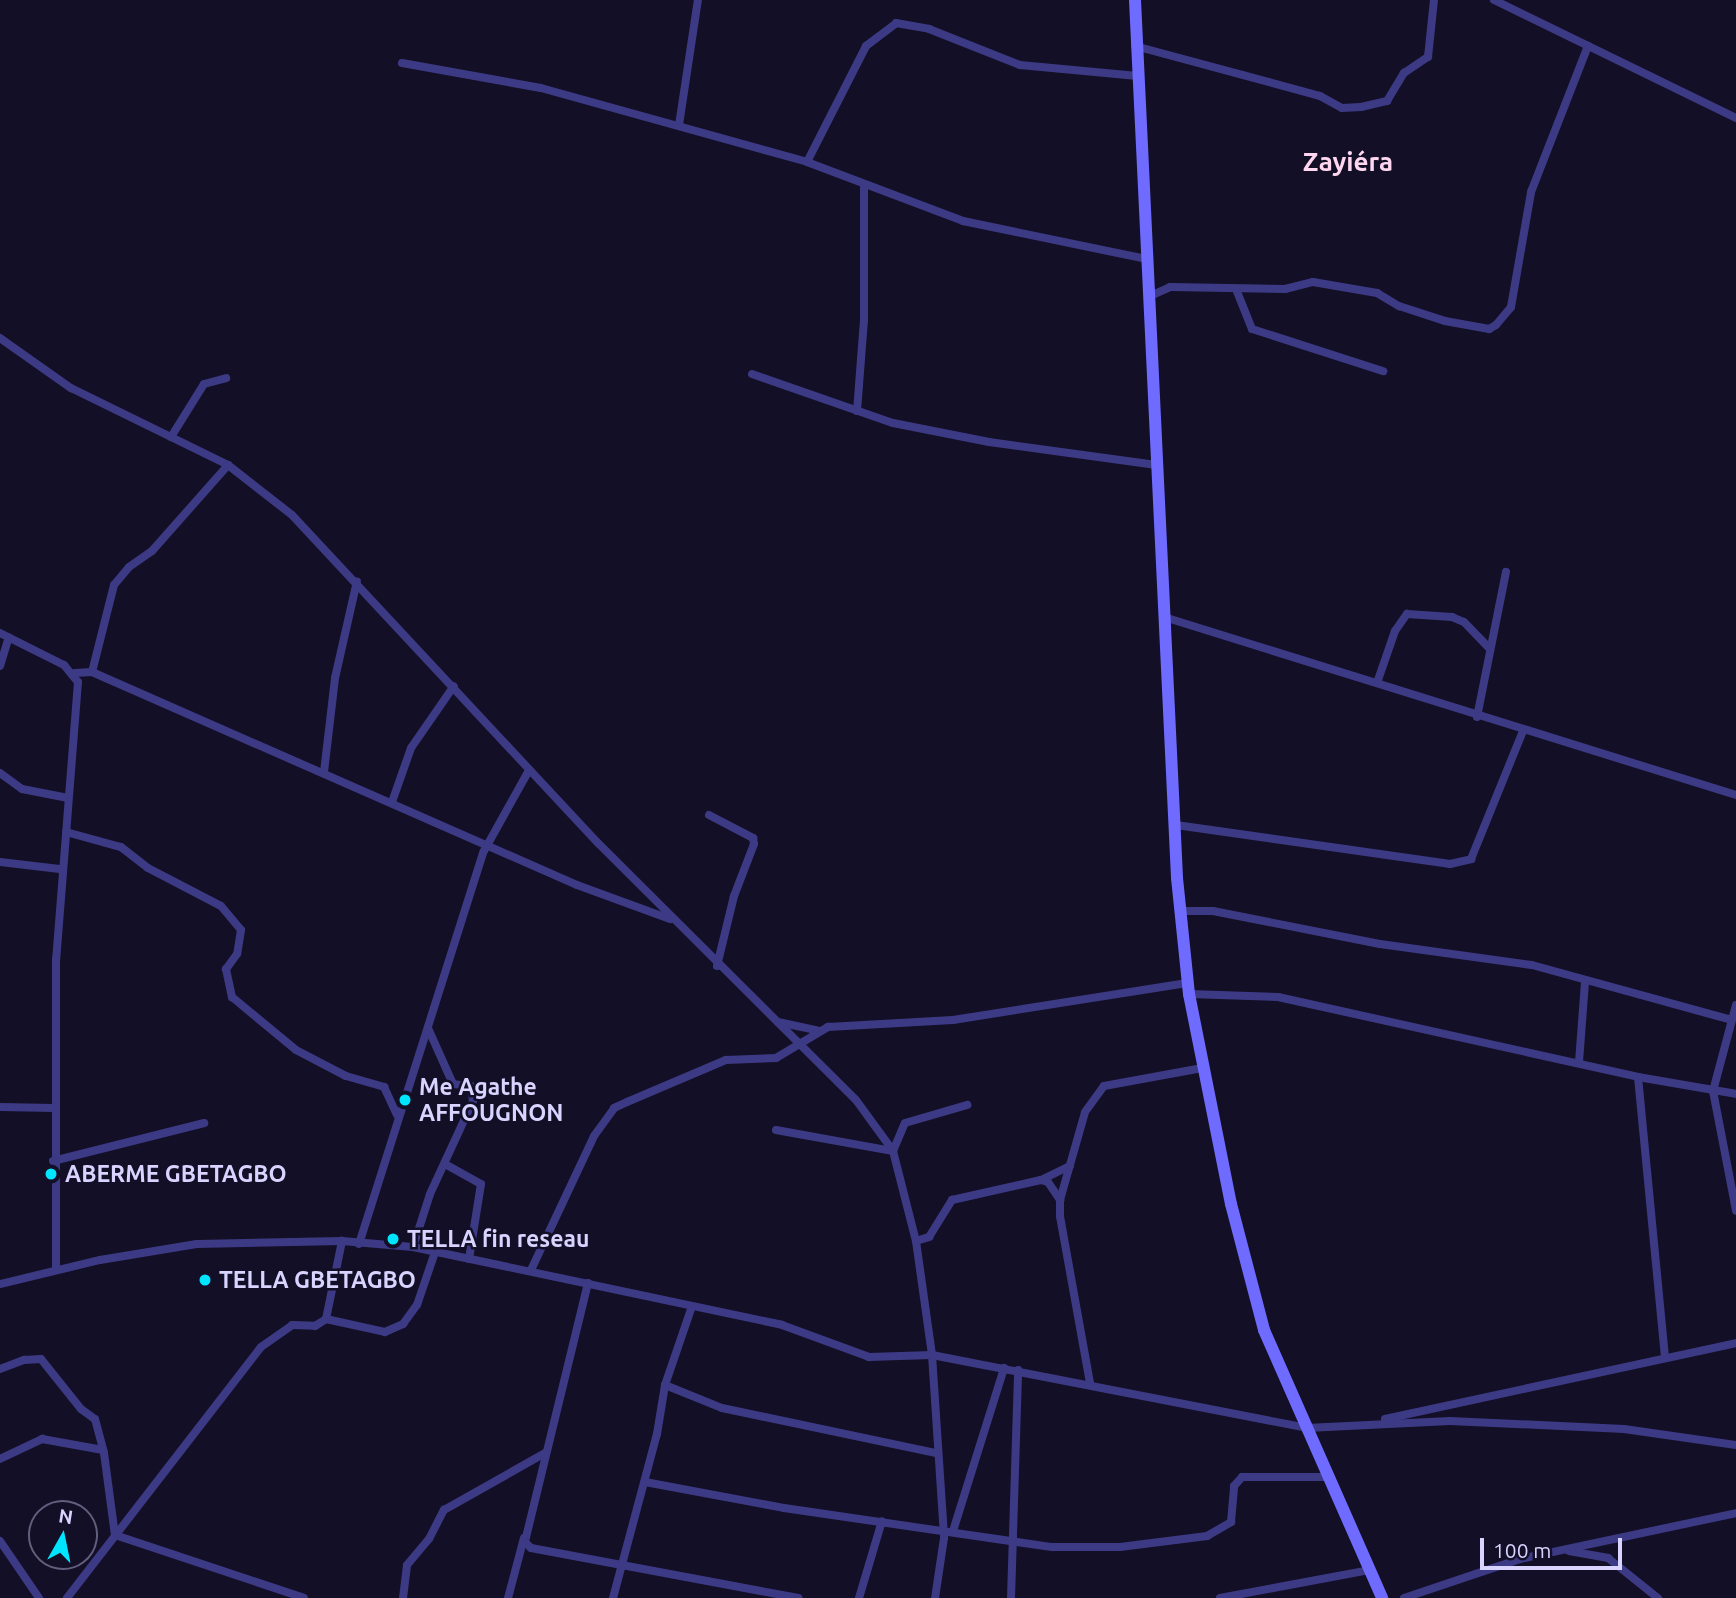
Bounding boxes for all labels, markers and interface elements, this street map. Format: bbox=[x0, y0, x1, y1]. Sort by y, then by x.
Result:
district label: Zayiéra bbox=[1303, 146, 1393, 178]
place label: Me Agathe AFFOUGNON bbox=[419, 1073, 563, 1127]
marker: Me Agathe AFFOUGNON bbox=[397, 1092, 413, 1108]
place label: ABERME GBETAGBO bbox=[65, 1160, 287, 1188]
marker: ABERME GBETAGBO bbox=[43, 1166, 59, 1182]
place label: TELLA fin reseau bbox=[407, 1225, 589, 1253]
marker: TELLA fin reseau bbox=[385, 1231, 401, 1247]
place label: TELLA GBETAGBO bbox=[219, 1266, 416, 1294]
marker: TELLA GBETAGBO bbox=[197, 1272, 213, 1288]
north arrow bbox=[28, 1500, 98, 1570]
text: N bbox=[57, 1504, 75, 1528]
scale bar bbox=[1484, 1524, 1626, 1568]
text: 100 m bbox=[1493, 1538, 1551, 1562]

